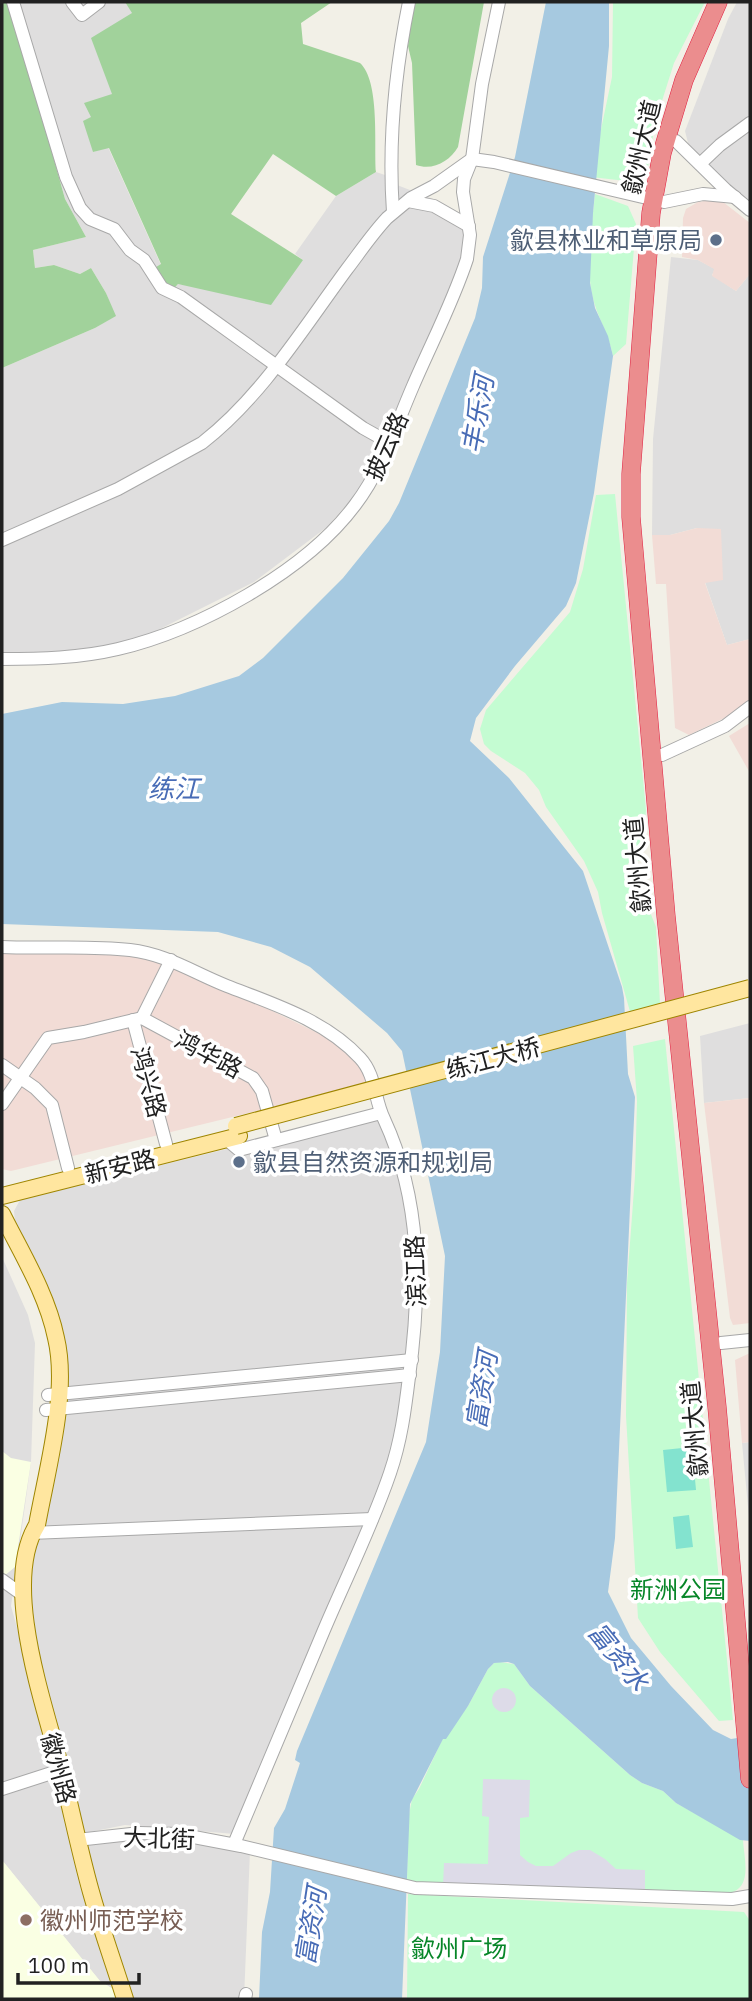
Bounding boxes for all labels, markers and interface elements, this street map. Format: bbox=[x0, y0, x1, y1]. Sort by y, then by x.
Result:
street label: 歙州大道 bbox=[615, 97, 667, 197]
place label: 歙县林业和草原局 bbox=[510, 224, 702, 256]
marker: 歙县林业和草原局 bbox=[708, 232, 724, 248]
water label: 丰乐河 bbox=[453, 368, 501, 455]
street label: 披云路 bbox=[357, 407, 415, 485]
water label: 练江 bbox=[148, 771, 203, 805]
street label: 歙州大道 bbox=[617, 816, 657, 914]
street label: 鸿华路 bbox=[170, 1023, 248, 1085]
street label: 练江大桥 bbox=[442, 1030, 544, 1086]
street label: 鸿兴路 bbox=[124, 1043, 174, 1121]
street label: 新安路 bbox=[81, 1142, 159, 1190]
place label: 歙县自然资源和规划局 bbox=[253, 1146, 493, 1178]
marker: 歙县自然资源和规划局 bbox=[231, 1154, 247, 1170]
street label: 滨江路 bbox=[398, 1234, 432, 1308]
water label: 富资河 bbox=[458, 1344, 505, 1431]
street label: 歙州大道 bbox=[674, 1380, 714, 1478]
park label: 新洲公园 bbox=[630, 1573, 726, 1605]
water label: 富资水 bbox=[581, 1615, 657, 1698]
street label: 徽州路 bbox=[34, 1729, 84, 1807]
street label: 大北街 bbox=[122, 1821, 196, 1855]
water label: 富资河 bbox=[287, 1880, 334, 1967]
place label: 徽州师范学校 bbox=[40, 1904, 184, 1936]
marker: 徽州师范学校 bbox=[18, 1912, 34, 1928]
park label: 歙州广场 bbox=[411, 1932, 507, 1964]
scale bar bbox=[18, 1941, 138, 1985]
text: 100 m bbox=[28, 1951, 89, 1979]

